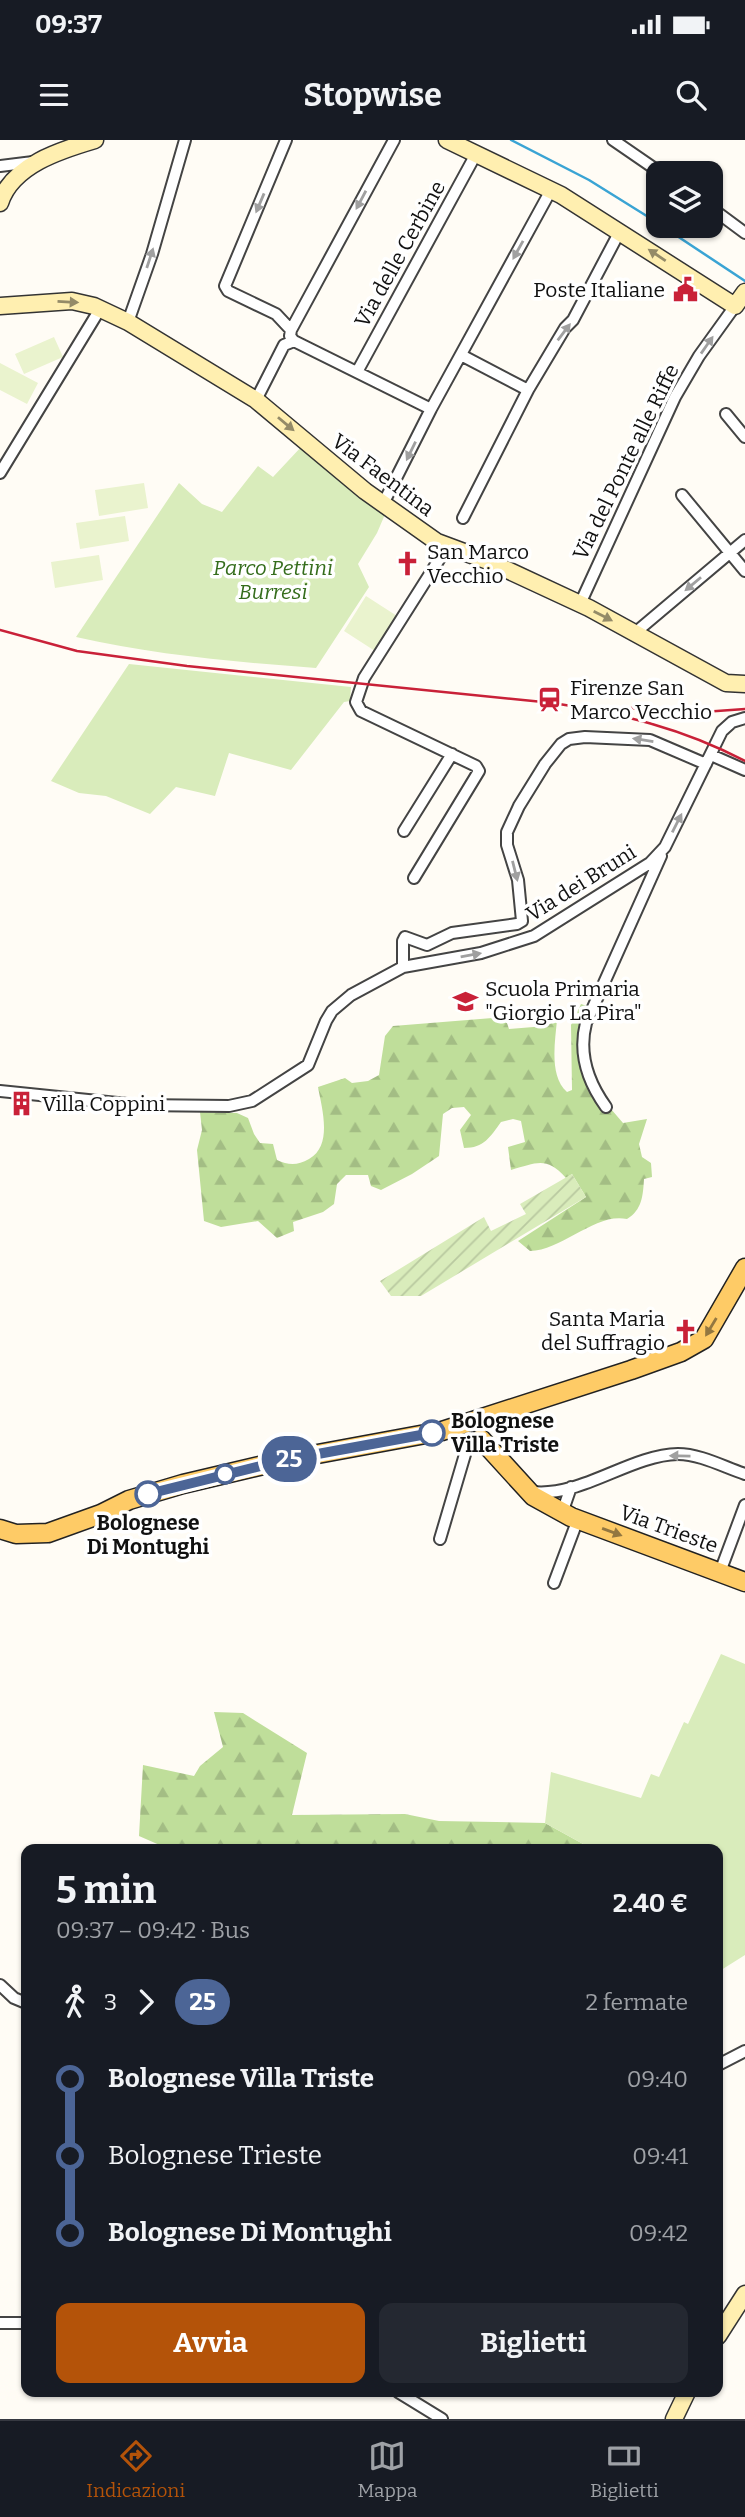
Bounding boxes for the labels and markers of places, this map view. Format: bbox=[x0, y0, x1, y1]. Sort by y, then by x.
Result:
public building icon: Poste Italiane bbox=[671, 276, 699, 304]
place label: Poste Italiane bbox=[533, 277, 665, 303]
place label: San Marco Vecchio bbox=[427, 539, 529, 589]
church icon: San Marco Vecchio bbox=[393, 550, 421, 578]
place label: Firenze San Marco Vecchio bbox=[570, 675, 712, 725]
station icon: Firenze San Marco Vecchio bbox=[536, 686, 564, 714]
place label: Scuola Primaria "Giorgio La Pira" bbox=[485, 976, 642, 1026]
school or university icon: Scuola Primaria "Giorgio La Pira" bbox=[451, 987, 479, 1015]
building icon: Villa Coppini bbox=[8, 1090, 36, 1118]
place label: Villa Coppini bbox=[42, 1091, 165, 1117]
place label: Santa Maria del Suffragio bbox=[541, 1306, 665, 1356]
church icon: Santa Maria del Suffragio bbox=[671, 1317, 699, 1345]
place label: Bolognese Villa Triste bbox=[451, 1408, 559, 1458]
marker: Bolognese Villa Triste bbox=[419, 1420, 445, 1446]
unlabelled marker bbox=[215, 1464, 235, 1484]
marker: Bolognese Di Montughi bbox=[135, 1481, 161, 1507]
place label: Bolognese Di Montughi bbox=[87, 1510, 210, 1560]

